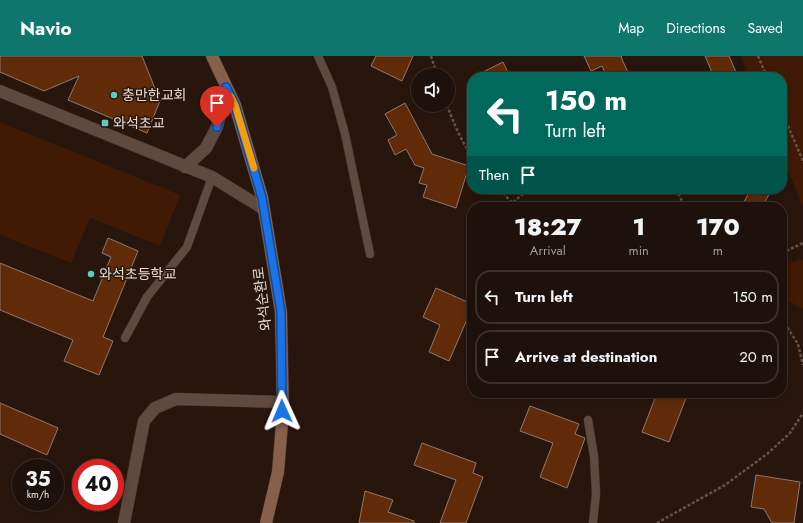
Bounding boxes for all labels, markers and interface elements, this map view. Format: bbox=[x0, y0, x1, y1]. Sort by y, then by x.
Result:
text: Navio bbox=[20, 15, 72, 42]
text: Map bbox=[618, 18, 644, 38]
text: Directions bbox=[666, 18, 726, 38]
text: Saved bbox=[748, 18, 783, 38]
map controls bbox=[411, 68, 455, 112]
button: sound bbox=[411, 68, 455, 112]
text: 150 m bbox=[545, 80, 627, 121]
place label: 충만한교회 bbox=[122, 85, 186, 105]
pin bbox=[200, 86, 234, 127]
icon: left bbox=[479, 88, 531, 140]
marker: 충만한교회 bbox=[109, 90, 119, 100]
icon: arrive bbox=[206, 92, 228, 114]
place label: 와석초교 bbox=[113, 113, 165, 133]
marker: 와석초교 bbox=[100, 118, 110, 128]
text: Turn left bbox=[545, 118, 605, 144]
text: Then bbox=[479, 164, 509, 186]
icon: arrive bbox=[517, 164, 539, 186]
text: 18:27 bbox=[514, 209, 582, 244]
text: 1 bbox=[632, 209, 645, 244]
text: 170 bbox=[696, 209, 740, 244]
text: Arrival bbox=[530, 241, 566, 260]
text: min bbox=[629, 241, 649, 260]
text: m bbox=[713, 241, 723, 260]
place label: 와석초등학교 bbox=[99, 264, 176, 284]
street label: 와석순환로 bbox=[248, 266, 276, 332]
marker: 와석초등학교 bbox=[86, 269, 96, 279]
icon: left bbox=[481, 286, 503, 308]
text: Turn left bbox=[515, 286, 573, 308]
text: 150 m bbox=[733, 286, 773, 308]
icon: arrive bbox=[481, 346, 503, 368]
text: Arrive at destination bbox=[515, 346, 657, 368]
text: 20 m bbox=[739, 346, 773, 368]
position arrow bbox=[261, 390, 303, 432]
speed limit sign: 40 bbox=[72, 459, 124, 511]
text: 35 bbox=[25, 465, 51, 494]
text: km/h bbox=[27, 487, 49, 502]

